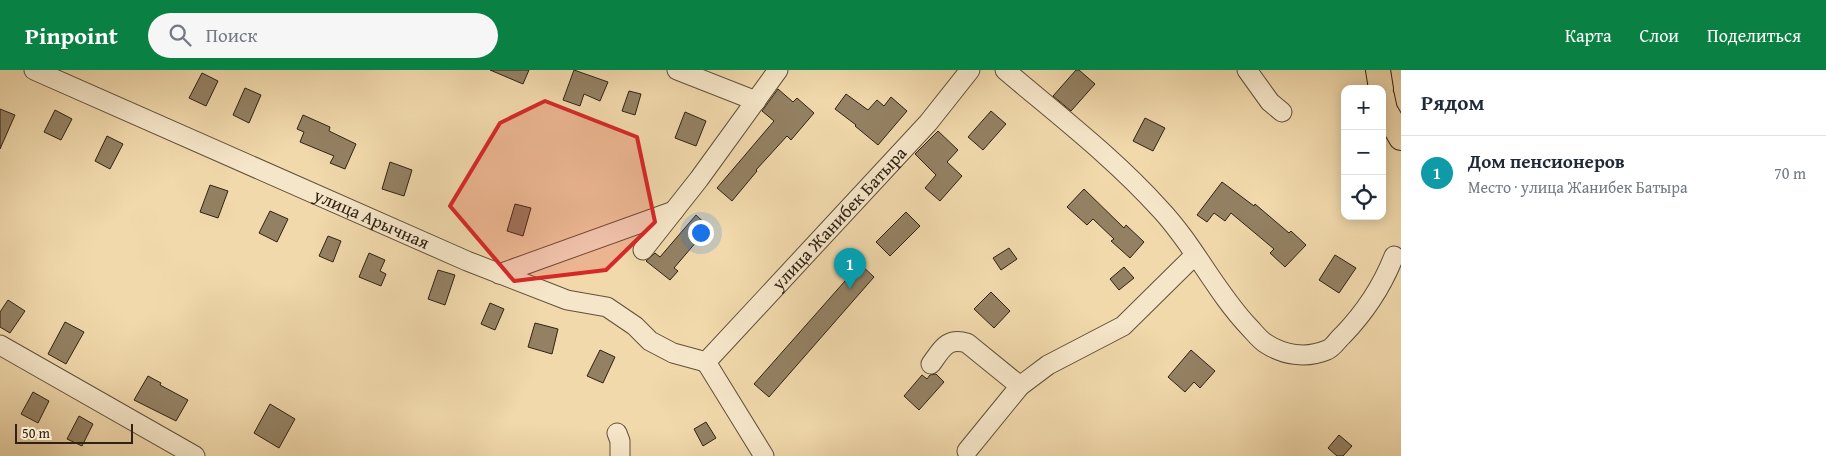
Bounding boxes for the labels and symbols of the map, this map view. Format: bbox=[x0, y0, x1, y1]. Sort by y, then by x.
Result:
street label: улица Жанибек Батыра bbox=[765, 140, 913, 297]
street label: улица Арычная bbox=[309, 181, 434, 256]
your location bbox=[688, 220, 714, 246]
pin: 1 bbox=[834, 248, 866, 289]
scale bar bbox=[15, 421, 132, 444]

